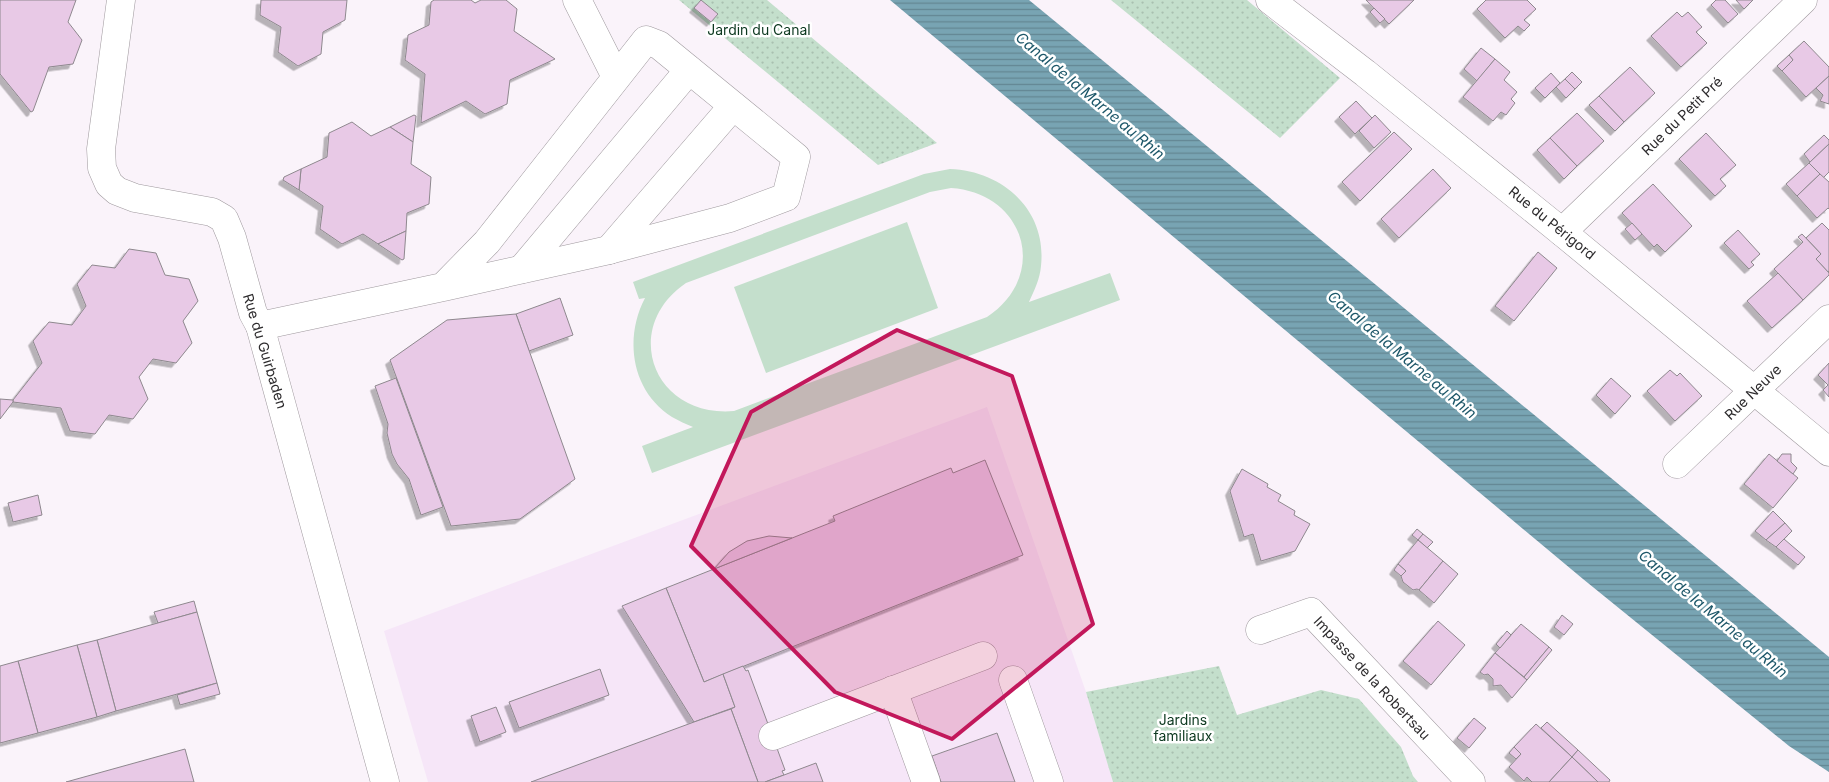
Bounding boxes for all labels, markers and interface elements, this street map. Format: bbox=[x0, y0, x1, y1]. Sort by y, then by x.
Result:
park label: Jardin du Canal bbox=[707, 21, 811, 38]
water label: Canal de la Marne au Rhin bbox=[1012, 28, 1169, 164]
street label: Rue du Petit Pré bbox=[1638, 73, 1726, 159]
street label: Rue du Périgord bbox=[1506, 182, 1599, 263]
water label: Canal de la Marne au Rhin bbox=[1324, 287, 1481, 423]
street label: Rue du Guirbaden bbox=[240, 291, 291, 410]
street label: Rue Neuve bbox=[1721, 360, 1785, 423]
water label: Canal de la Marne au Rhin bbox=[1635, 546, 1792, 682]
street label: Impasse de la Robertsau bbox=[1311, 612, 1434, 743]
park label: Jardins familiaux bbox=[1153, 711, 1213, 744]

